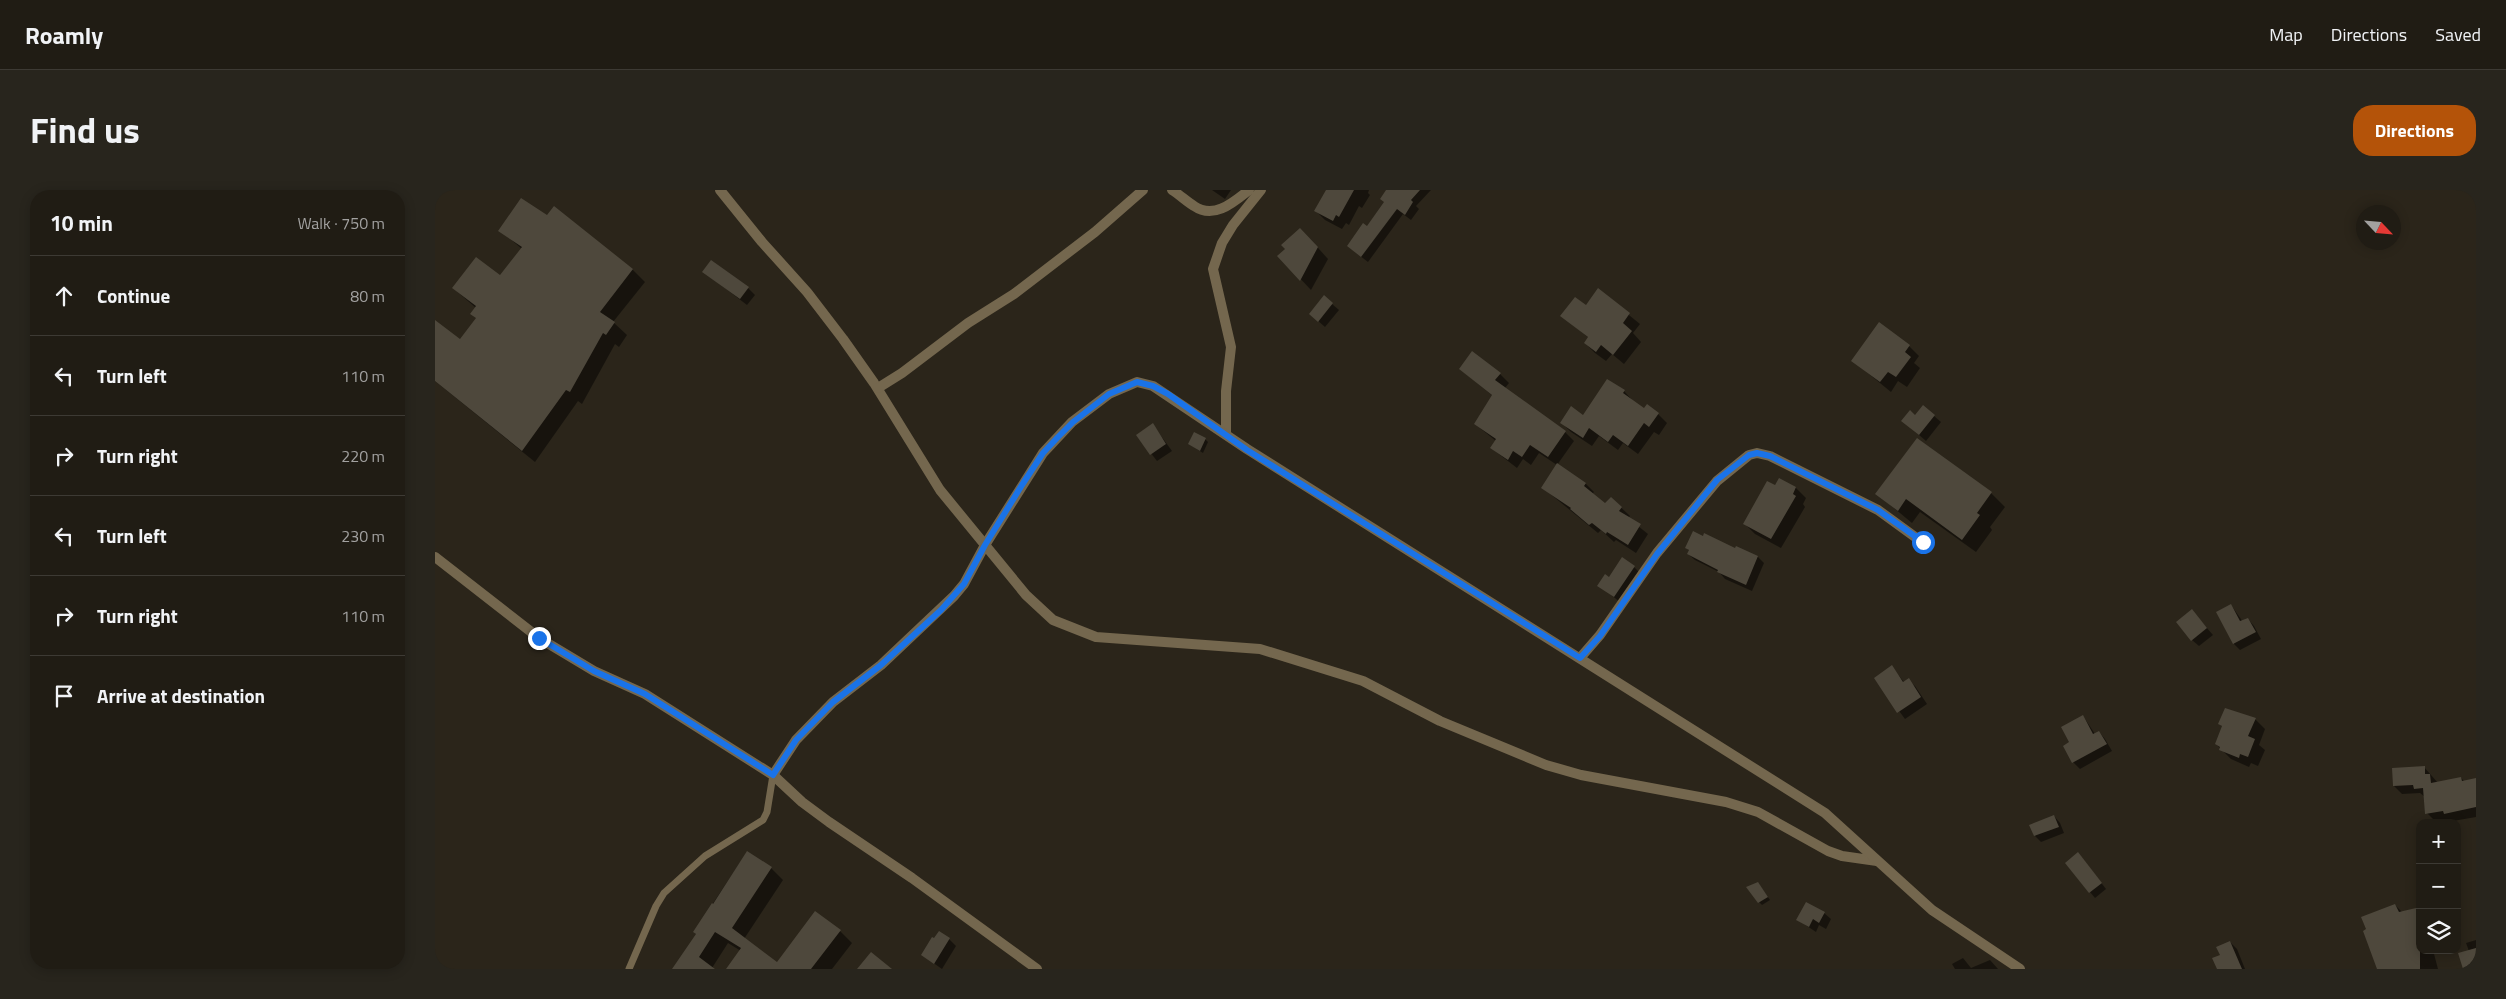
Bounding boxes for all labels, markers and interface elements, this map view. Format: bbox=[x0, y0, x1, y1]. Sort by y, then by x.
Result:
text: Roamly bbox=[25, 17, 103, 53]
text: Map bbox=[2269, 21, 2303, 48]
text: Directions bbox=[2331, 21, 2407, 48]
text: Saved bbox=[2435, 21, 2481, 48]
text: Find us bbox=[30, 103, 140, 157]
button: Directions bbox=[2353, 105, 2476, 156]
north arrow bbox=[2356, 205, 2401, 250]
text: 10 min bbox=[50, 207, 113, 239]
text: Walk · 750 m bbox=[297, 211, 385, 235]
text: Continue bbox=[97, 281, 170, 310]
icon: ahead bbox=[50, 282, 78, 310]
text: 80 m bbox=[350, 284, 385, 308]
text: Turn left bbox=[97, 361, 167, 390]
icon: left bbox=[50, 362, 78, 390]
text: 110 m bbox=[341, 364, 385, 388]
text: Turn right bbox=[97, 441, 178, 470]
icon: right bbox=[50, 442, 78, 470]
text: 220 m bbox=[341, 444, 385, 468]
text: Turn left bbox=[97, 521, 167, 550]
icon: left bbox=[50, 522, 78, 550]
text: 230 m bbox=[341, 524, 385, 548]
route start bbox=[1912, 531, 1935, 554]
text: Turn right bbox=[97, 601, 178, 630]
icon: right bbox=[50, 602, 78, 630]
text: 110 m bbox=[341, 604, 385, 628]
route end bbox=[528, 627, 551, 650]
text: Arrive at destination bbox=[97, 681, 265, 710]
icon: arrive bbox=[50, 682, 78, 710]
map controls bbox=[2416, 819, 2461, 954]
button: + bbox=[2416, 819, 2461, 864]
button: − bbox=[2416, 864, 2461, 909]
button: layers bbox=[2416, 909, 2461, 954]

